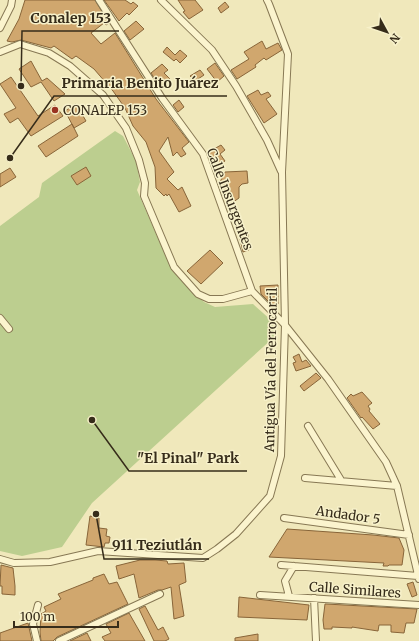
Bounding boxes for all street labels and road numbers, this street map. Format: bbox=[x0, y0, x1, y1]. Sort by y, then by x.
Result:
street label: Calle Insurgentes bbox=[203, 146, 257, 252]
street label: Antigua Vía del Ferrocarril bbox=[261, 288, 281, 453]
street label: Andador 5 bbox=[314, 502, 381, 528]
street label: Calle Similares bbox=[308, 578, 402, 602]

